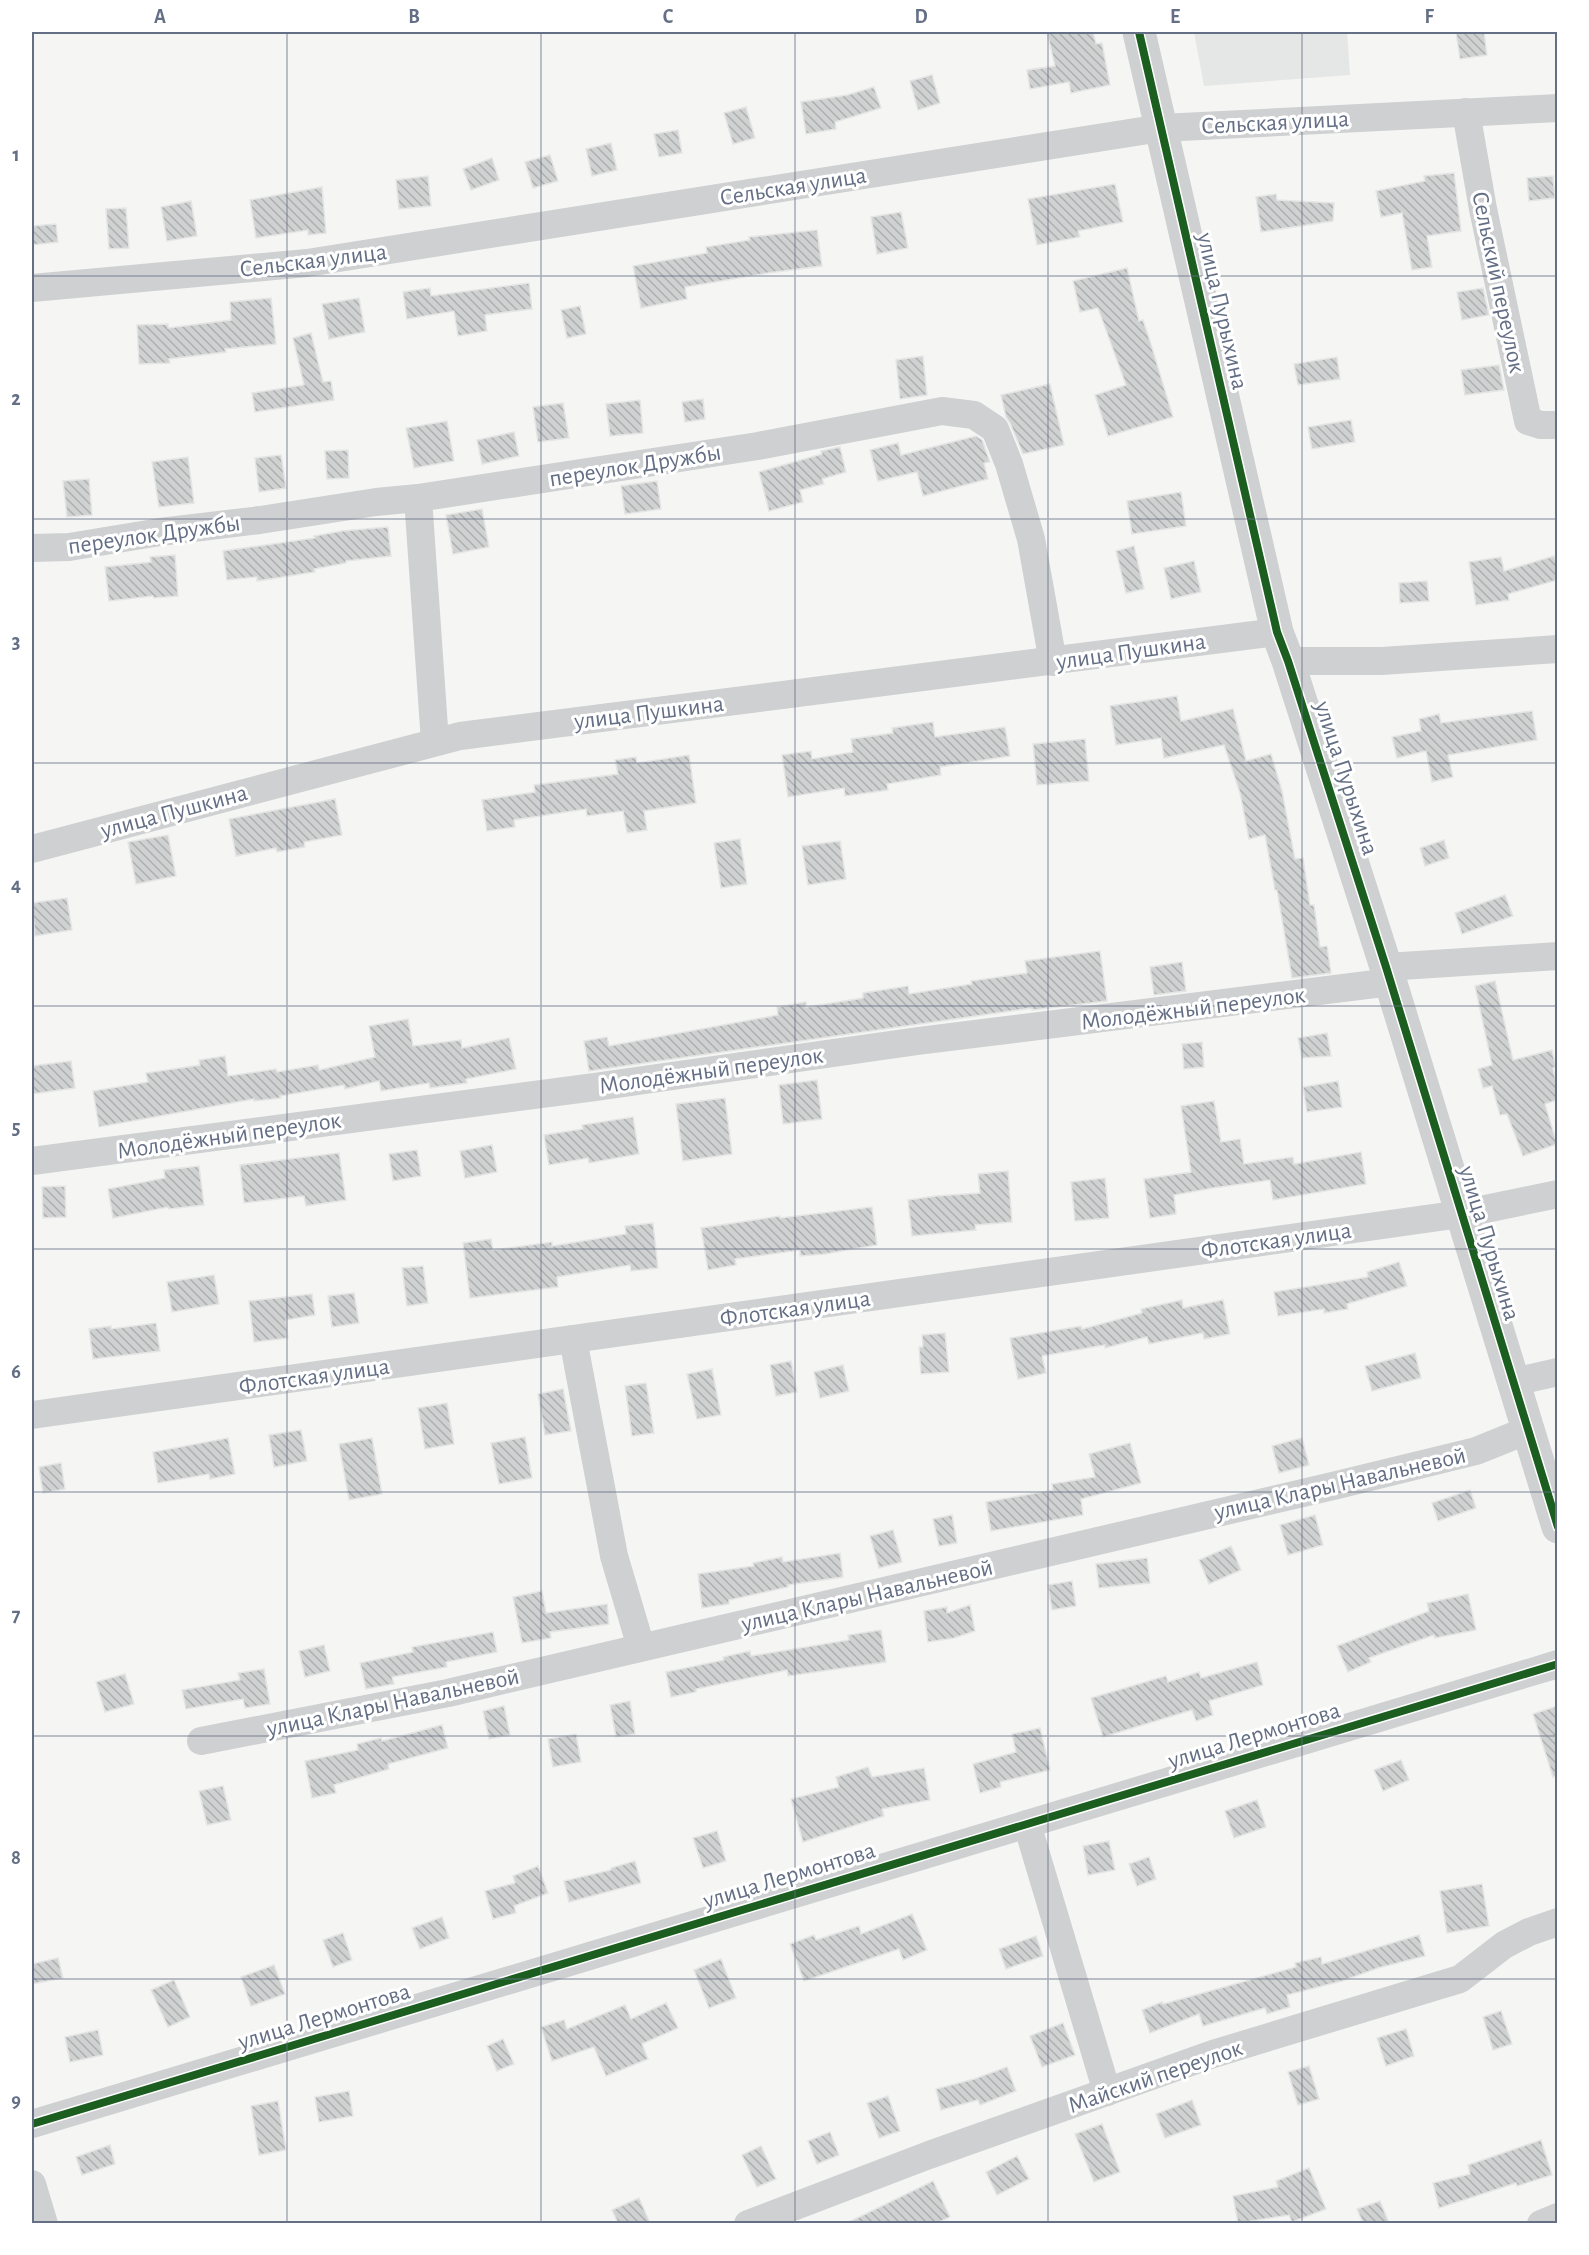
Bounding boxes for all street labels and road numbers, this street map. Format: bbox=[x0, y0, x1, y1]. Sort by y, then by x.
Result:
street label: Сельская улица bbox=[1200, 107, 1350, 139]
street label: Сельская улица bbox=[718, 164, 868, 210]
street label: Сельский переулок bbox=[1467, 189, 1529, 375]
street label: улица Пурыхина bbox=[1192, 230, 1252, 392]
street label: Сельская улица bbox=[238, 240, 388, 282]
street label: переулок Дружбы bbox=[547, 441, 723, 491]
street label: переулок Дружбы bbox=[66, 511, 242, 559]
street label: улица Пушкина bbox=[1054, 630, 1207, 674]
street label: улица Пушкина bbox=[572, 692, 725, 734]
street label: улица Пурыхина bbox=[1310, 697, 1382, 858]
street label: улица Пушкина bbox=[97, 781, 250, 843]
street label: Молодёжный переулок bbox=[1080, 983, 1307, 1035]
street label: Молодёжный переулок bbox=[598, 1043, 825, 1099]
street label: Молодёжный переулок bbox=[116, 1108, 343, 1164]
street label: улица Пурыхина bbox=[1454, 1162, 1524, 1323]
street label: Флотская улица bbox=[1199, 1219, 1353, 1263]
street label: Флотская улица bbox=[718, 1287, 872, 1331]
street label: Флотская улица bbox=[237, 1355, 391, 1399]
street label: улица Клары Навальневой bbox=[1211, 1443, 1468, 1525]
street label: улица Клары Навальневой bbox=[738, 1555, 995, 1637]
street label: улица Клары Навальневой bbox=[264, 1664, 522, 1742]
street label: улица Лермонтова bbox=[1165, 1698, 1343, 1774]
street label: улица Лермонтова bbox=[700, 1838, 878, 1914]
street label: улица Лермонтова bbox=[235, 1979, 413, 2055]
street label: Майский переулок bbox=[1065, 2036, 1246, 2118]

